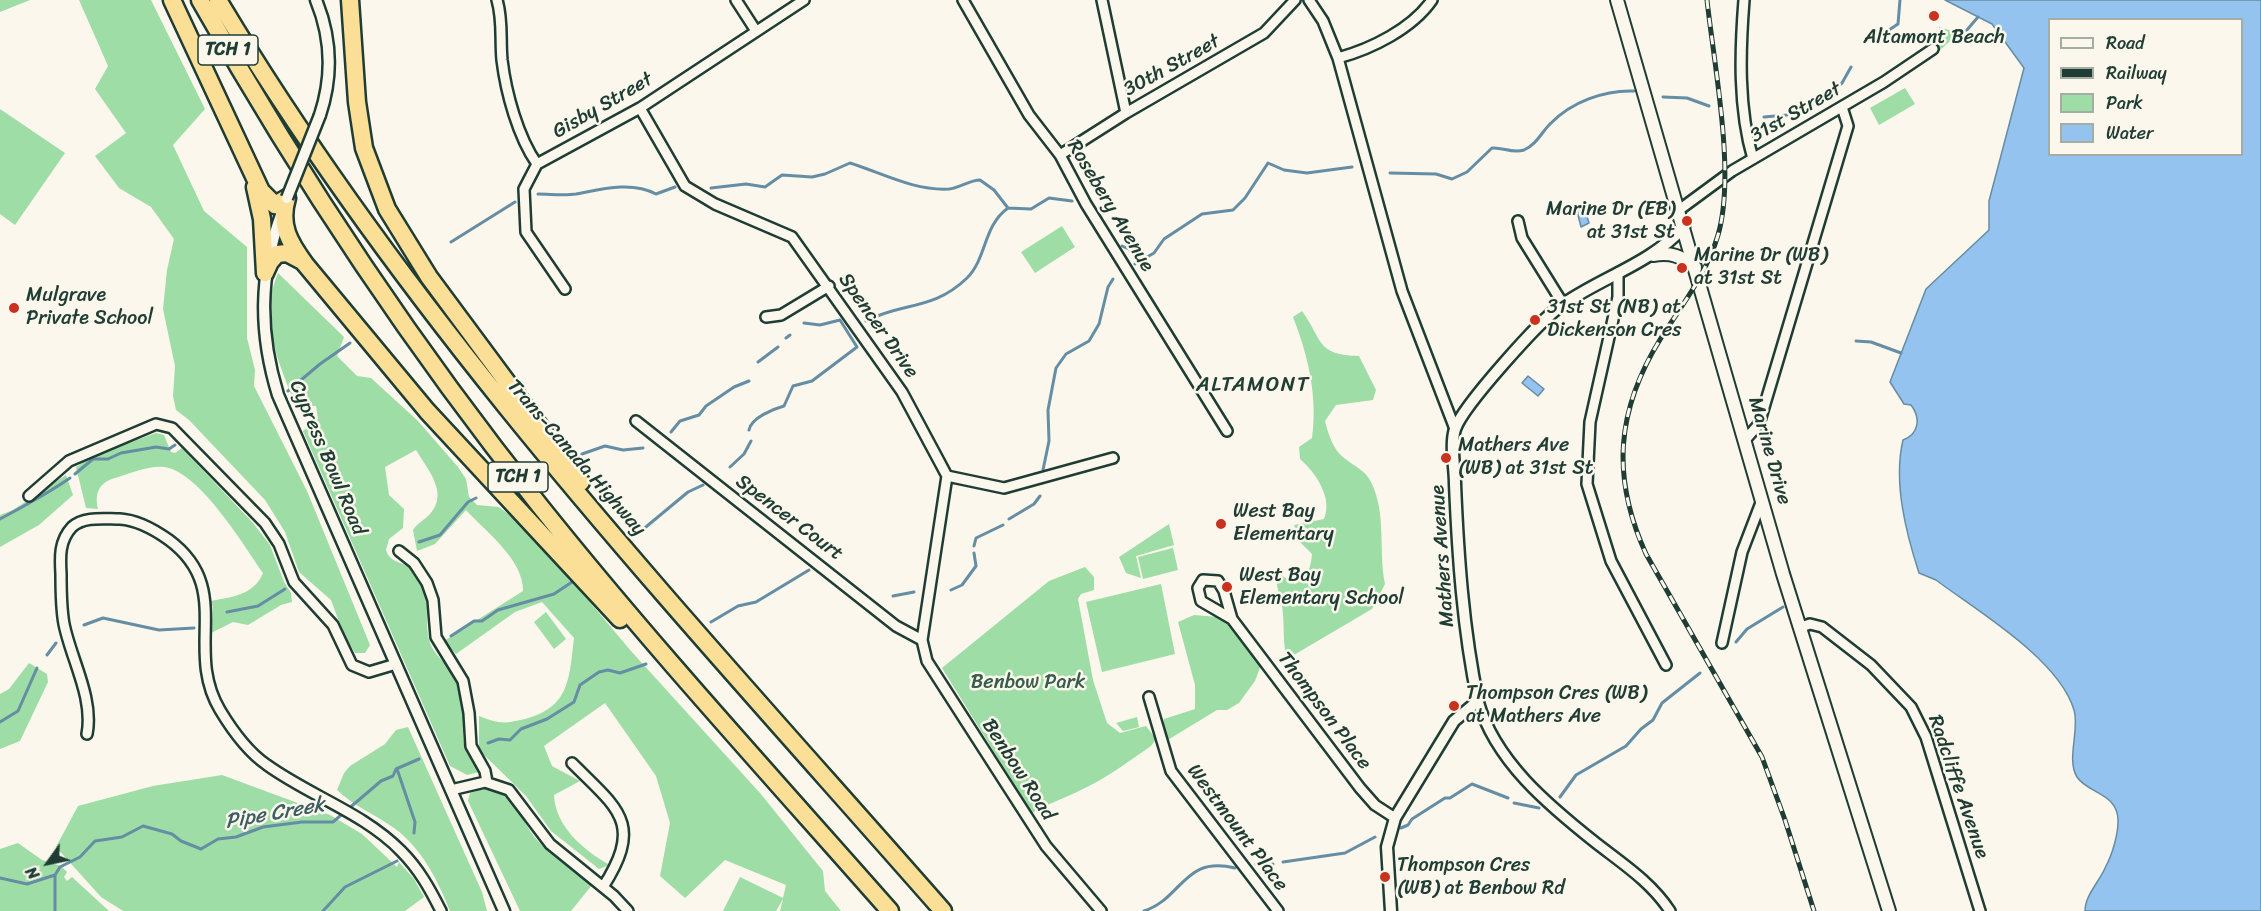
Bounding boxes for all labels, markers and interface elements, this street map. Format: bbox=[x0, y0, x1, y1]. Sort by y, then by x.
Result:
marker: Altamont Beach bbox=[1927, 9, 1941, 23]
legend bbox=[2048, 18, 2243, 156]
place label: Altamont Beach bbox=[1863, 26, 2005, 50]
text: Road bbox=[2106, 27, 2145, 59]
street label: 30th Street bbox=[1120, 30, 1224, 102]
road number: TCH 1 bbox=[198, 35, 258, 65]
text: Railway bbox=[2106, 57, 2167, 89]
street label: Gisby Street bbox=[549, 68, 657, 144]
street label: 31st Street bbox=[1746, 77, 1846, 149]
text: Park bbox=[2106, 87, 2143, 119]
text: Water bbox=[2106, 117, 2153, 149]
street label: Rosebery Avenue bbox=[1061, 136, 1159, 276]
place label: Marine Dr (EB) at 31st St bbox=[1546, 198, 1675, 245]
marker: Marine Dr (EB) at 31st St bbox=[1680, 214, 1694, 228]
place label: Marine Dr (WB) at 31st St bbox=[1694, 244, 1827, 291]
marker: Marine Dr (WB) at 31st St bbox=[1675, 261, 1689, 275]
street label: Spencer Drive bbox=[833, 269, 923, 383]
place label: Mulgrave Private School bbox=[26, 284, 153, 331]
place label: 31st St (NB) at Dickenson Cres bbox=[1547, 296, 1681, 343]
marker: Mulgrave Private School bbox=[7, 301, 21, 315]
marker: 31st St (NB) at Dickenson Cres bbox=[1528, 313, 1542, 327]
district label: ALTAMONT bbox=[1197, 373, 1309, 399]
street label: Trans-Canada Highway bbox=[502, 375, 650, 541]
street label: Cypress Bowl Road bbox=[284, 377, 370, 539]
street label: Marine Drive bbox=[1742, 394, 1796, 508]
place label: Mathers Ave (WB) at 31st St bbox=[1458, 434, 1594, 481]
marker: Mathers Ave (WB) at 31st St bbox=[1439, 451, 1453, 465]
road number: TCH 1 bbox=[488, 462, 548, 492]
street label: Spencer Court bbox=[731, 470, 847, 566]
street label: Mathers Avenue bbox=[1426, 484, 1460, 628]
place label: West Bay Elementary bbox=[1233, 500, 1334, 547]
marker: West Bay Elementary bbox=[1214, 517, 1228, 531]
place label: West Bay Elementary School bbox=[1239, 564, 1404, 611]
marker: West Bay Elementary School bbox=[1220, 580, 1234, 594]
street label: Thompson Place bbox=[1272, 647, 1376, 775]
park label: Benbow Park bbox=[971, 671, 1085, 695]
place label: Thompson Cres (WB) at Mathers Ave bbox=[1466, 682, 1647, 729]
marker: Thompson Cres (WB) at Mathers Ave bbox=[1447, 699, 1461, 713]
street label: Radcliffe Avenue bbox=[1922, 712, 1994, 862]
street label: Benbow Road bbox=[976, 715, 1060, 825]
street label: Westmount Place bbox=[1181, 760, 1293, 896]
water label: Pipe Creek bbox=[223, 793, 327, 835]
north arrow bbox=[18, 833, 78, 893]
place label: Thompson Cres (WB) at Benbow Rd bbox=[1397, 854, 1565, 901]
text: N bbox=[17, 861, 48, 886]
marker: Thompson Cres (WB) at Benbow Rd bbox=[1378, 870, 1392, 884]

